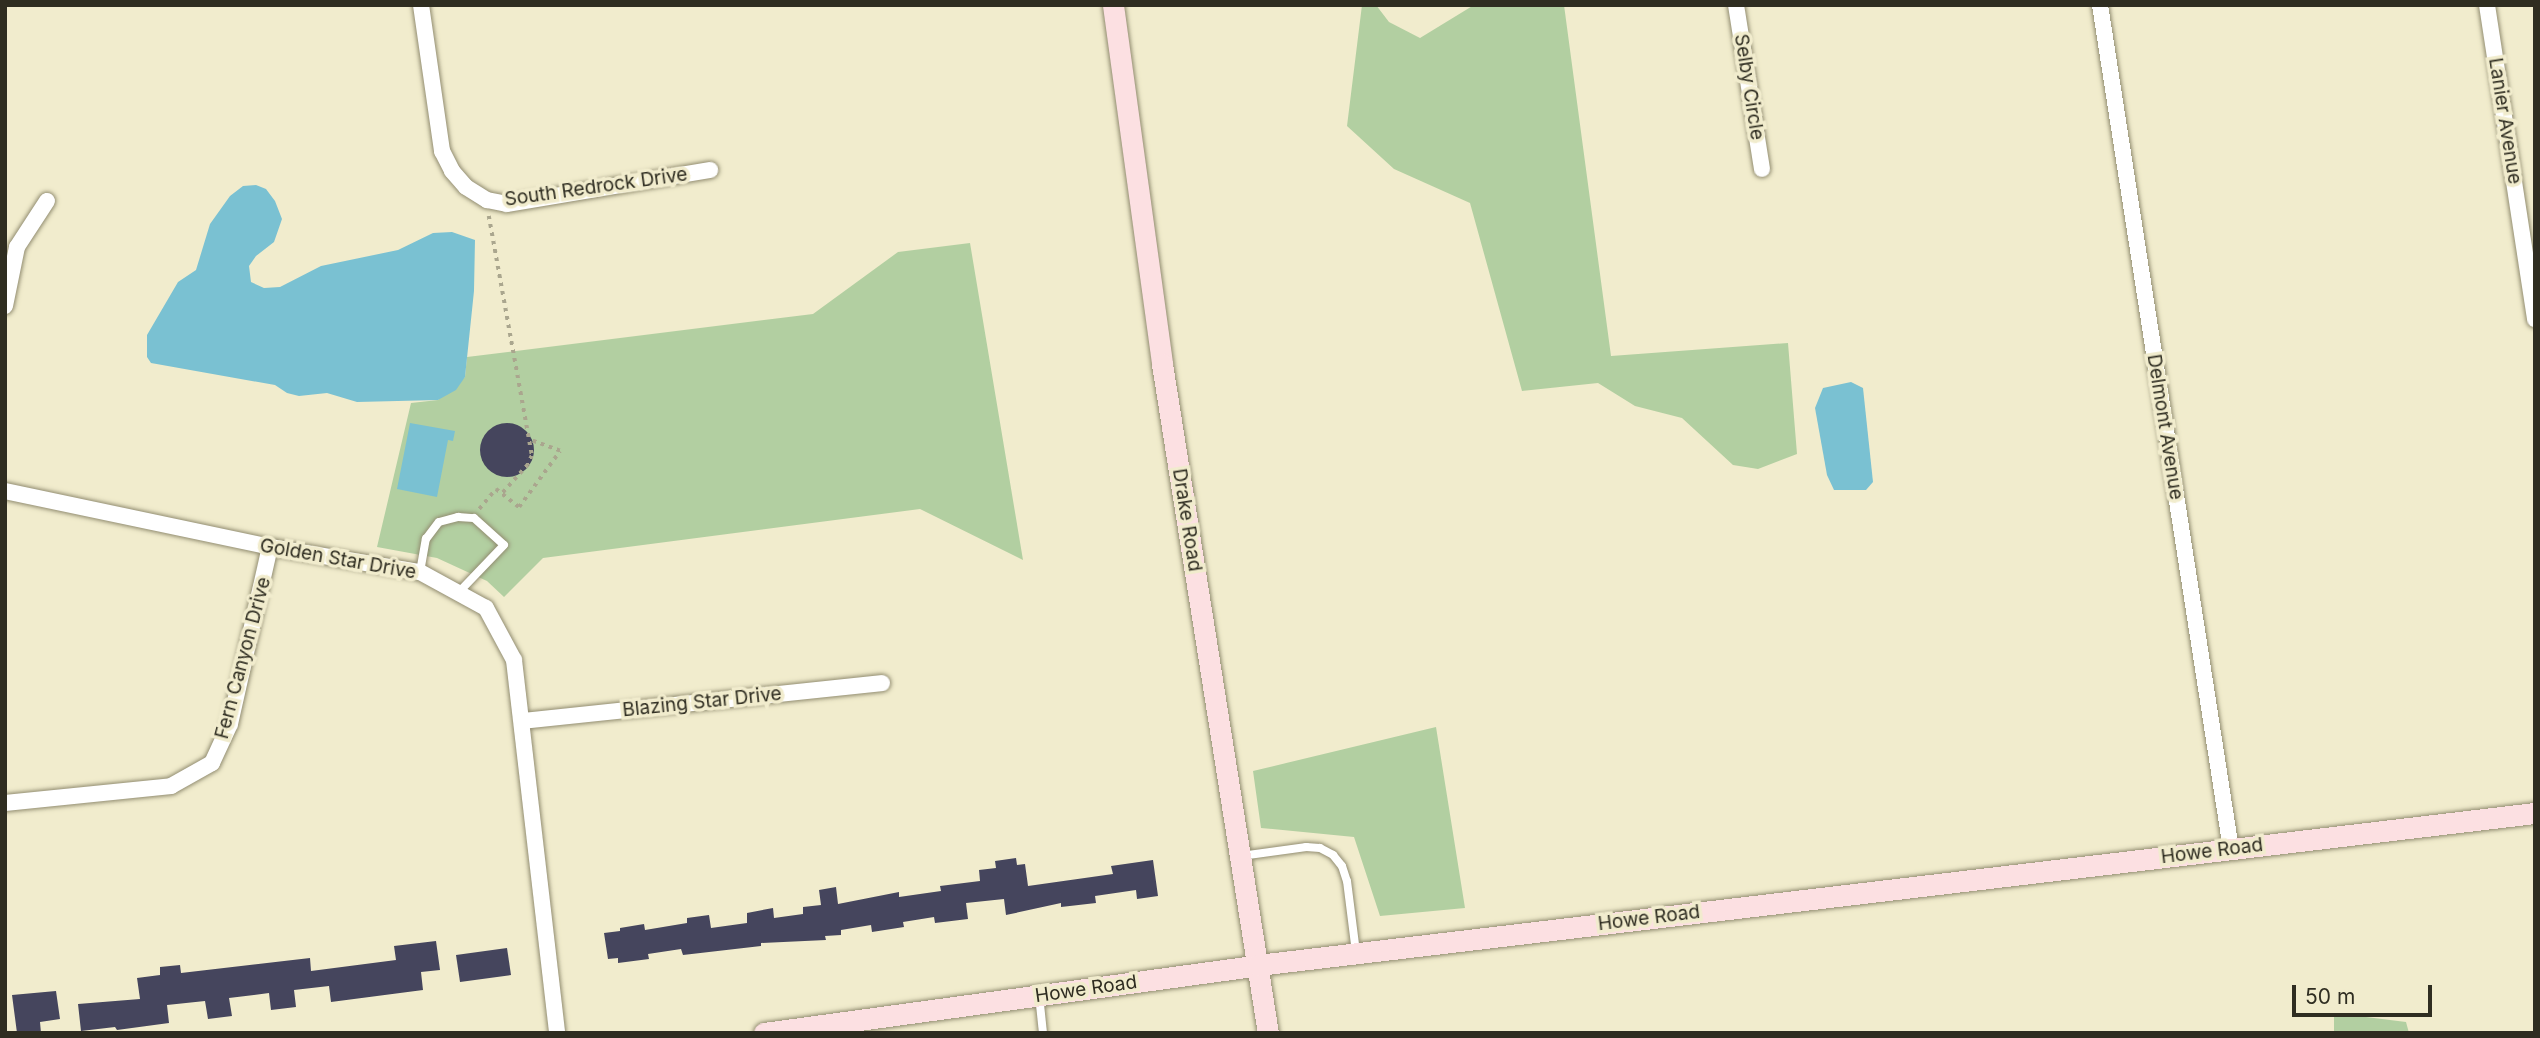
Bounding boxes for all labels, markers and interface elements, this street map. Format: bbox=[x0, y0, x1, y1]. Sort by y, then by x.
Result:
street label: Selby Circle bbox=[1729, 32, 1769, 142]
street label: Lanier Avenue bbox=[2484, 56, 2526, 186]
street label: South Redrock Drive bbox=[503, 163, 689, 211]
street label: Delmont Avenue bbox=[2142, 353, 2188, 501]
street label: Drake Road bbox=[1168, 467, 1206, 573]
street label: Golden Star Drive bbox=[258, 534, 418, 584]
street label: Fern Canyon Drive bbox=[210, 575, 276, 741]
street label: Blazing Star Drive bbox=[621, 682, 783, 722]
street label: Howe Road bbox=[2160, 833, 2264, 869]
street label: Howe Road bbox=[1597, 900, 1701, 936]
street label: Howe Road bbox=[1034, 971, 1138, 1007]
scale bar bbox=[2295, 972, 2435, 1016]
text: 50 m bbox=[2305, 984, 2355, 1009]

